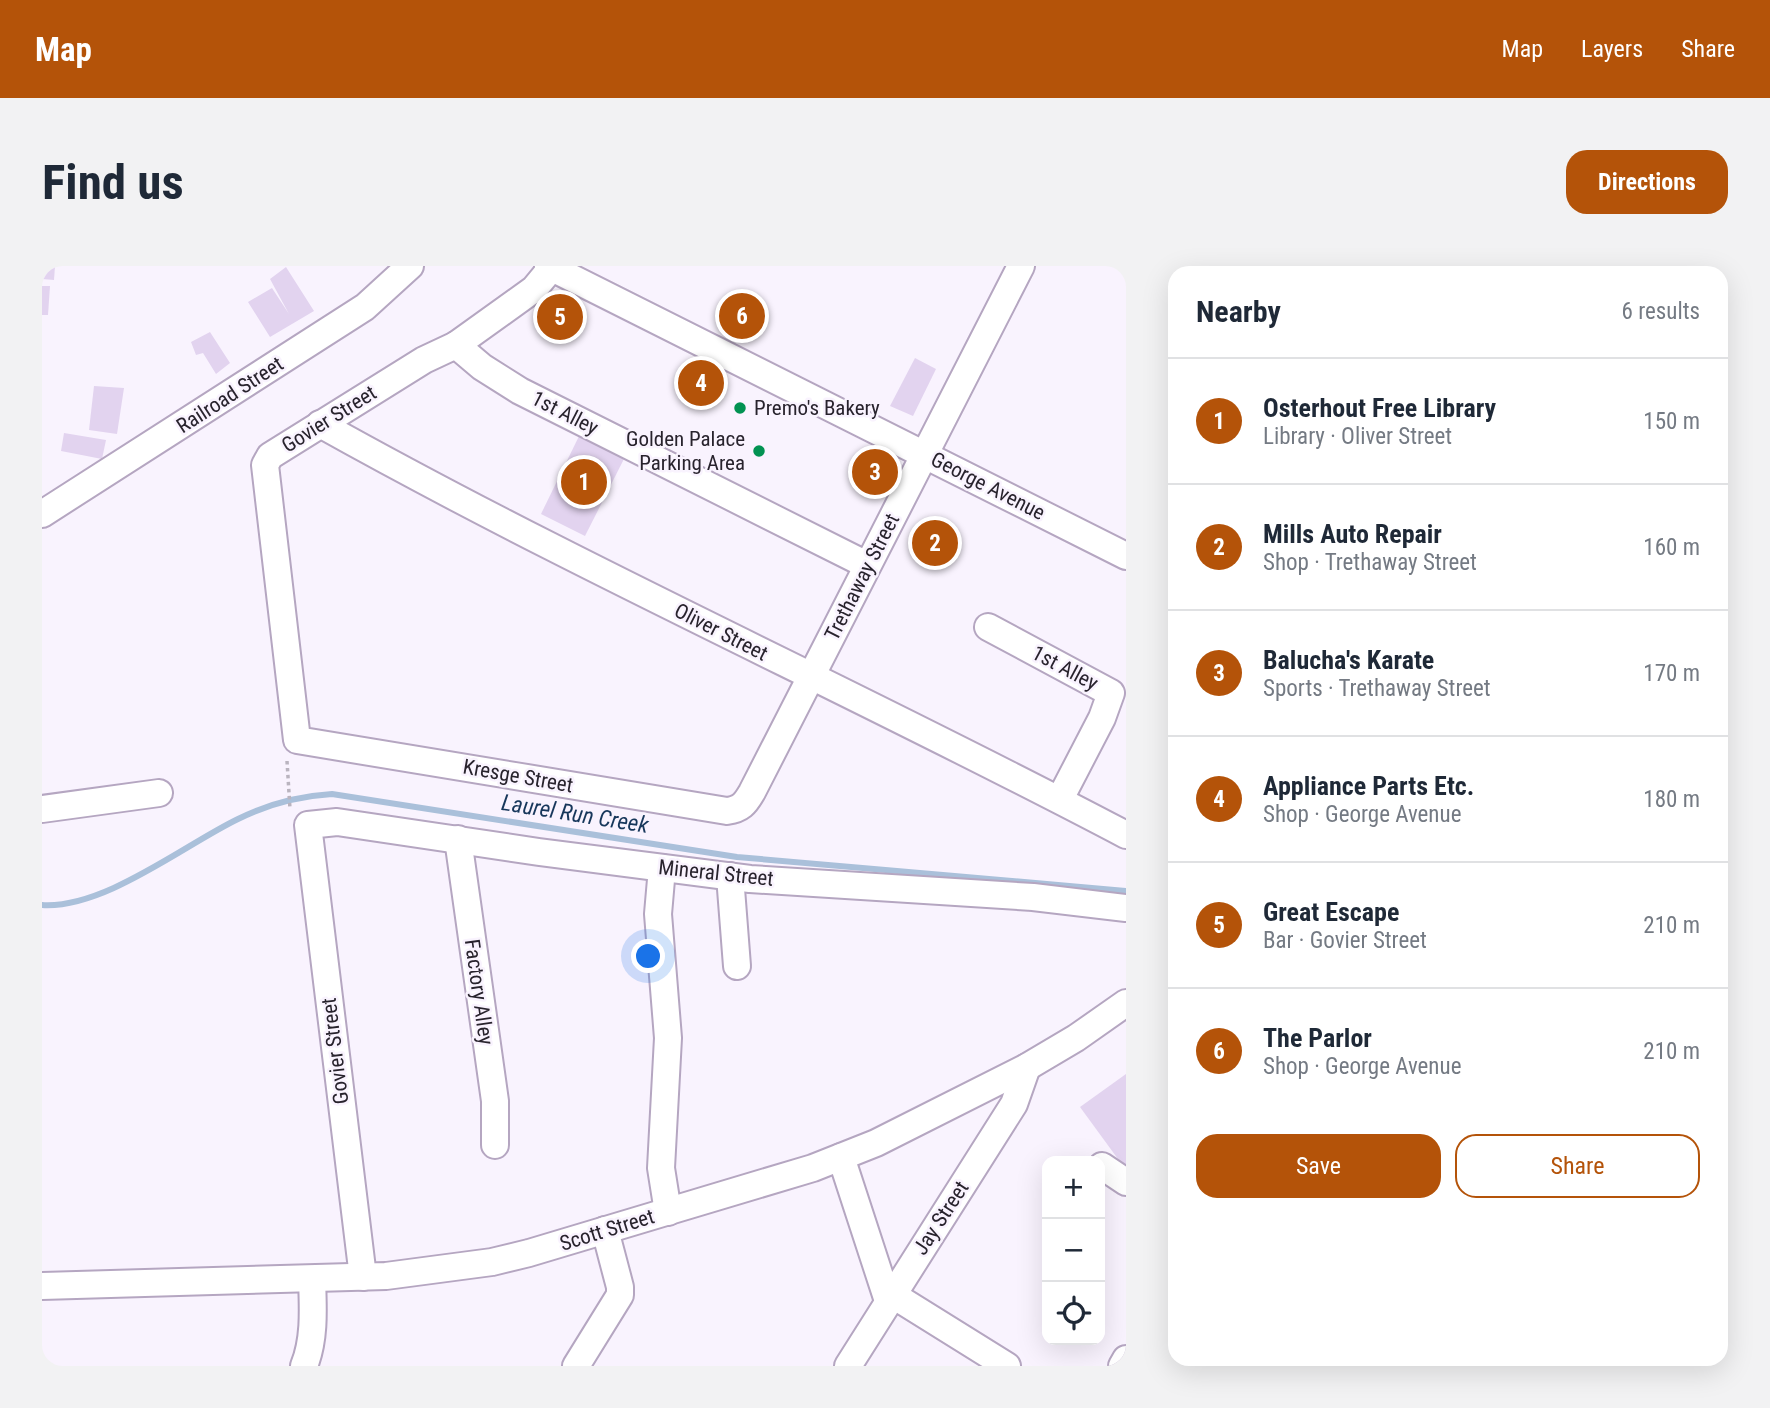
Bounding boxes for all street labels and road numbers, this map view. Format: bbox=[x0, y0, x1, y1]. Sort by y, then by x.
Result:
street label: Railroad Street bbox=[172, 352, 288, 438]
street label: Govier Street bbox=[277, 381, 381, 457]
street label: 1st Alley bbox=[528, 386, 602, 440]
street label: George Avenue bbox=[927, 447, 1049, 525]
street label: Trethaway Street bbox=[820, 510, 904, 644]
street label: Oliver Street bbox=[670, 598, 772, 666]
street label: 1st Alley bbox=[1028, 641, 1102, 695]
street label: Kresge Street bbox=[461, 755, 575, 797]
street label: Mineral Street bbox=[657, 855, 775, 891]
street label: Factory Alley bbox=[460, 938, 498, 1047]
street label: Govier Street bbox=[317, 996, 353, 1106]
street label: Jay Street bbox=[908, 1177, 974, 1259]
street label: Scott Street bbox=[557, 1204, 657, 1256]

